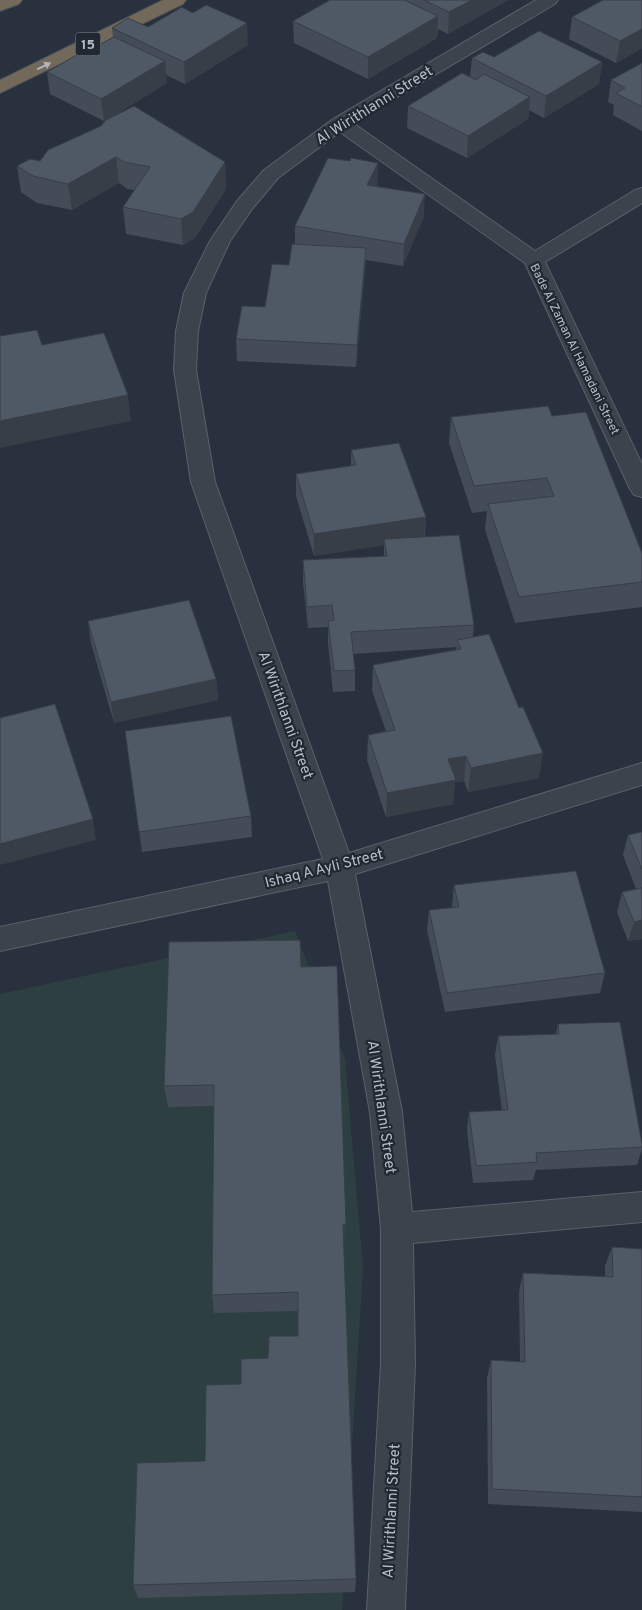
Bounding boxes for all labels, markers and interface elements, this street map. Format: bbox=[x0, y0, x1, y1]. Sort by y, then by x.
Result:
road number: 15 bbox=[76, 33, 100, 56]
one-way arrow bbox=[37, 62, 51, 70]
street label: Al Wirithlanni Street bbox=[313, 62, 437, 150]
street label: Bade Al Zaman Al Hamadani Street bbox=[526, 261, 623, 438]
street label: Al Wirithlanni Street bbox=[253, 649, 317, 782]
street label: Ishaq A Ayli Street bbox=[263, 846, 386, 893]
street label: Al Wirithlanni Street bbox=[362, 1039, 399, 1175]
street label: Al Wirithlanni Street bbox=[379, 1443, 406, 1579]

